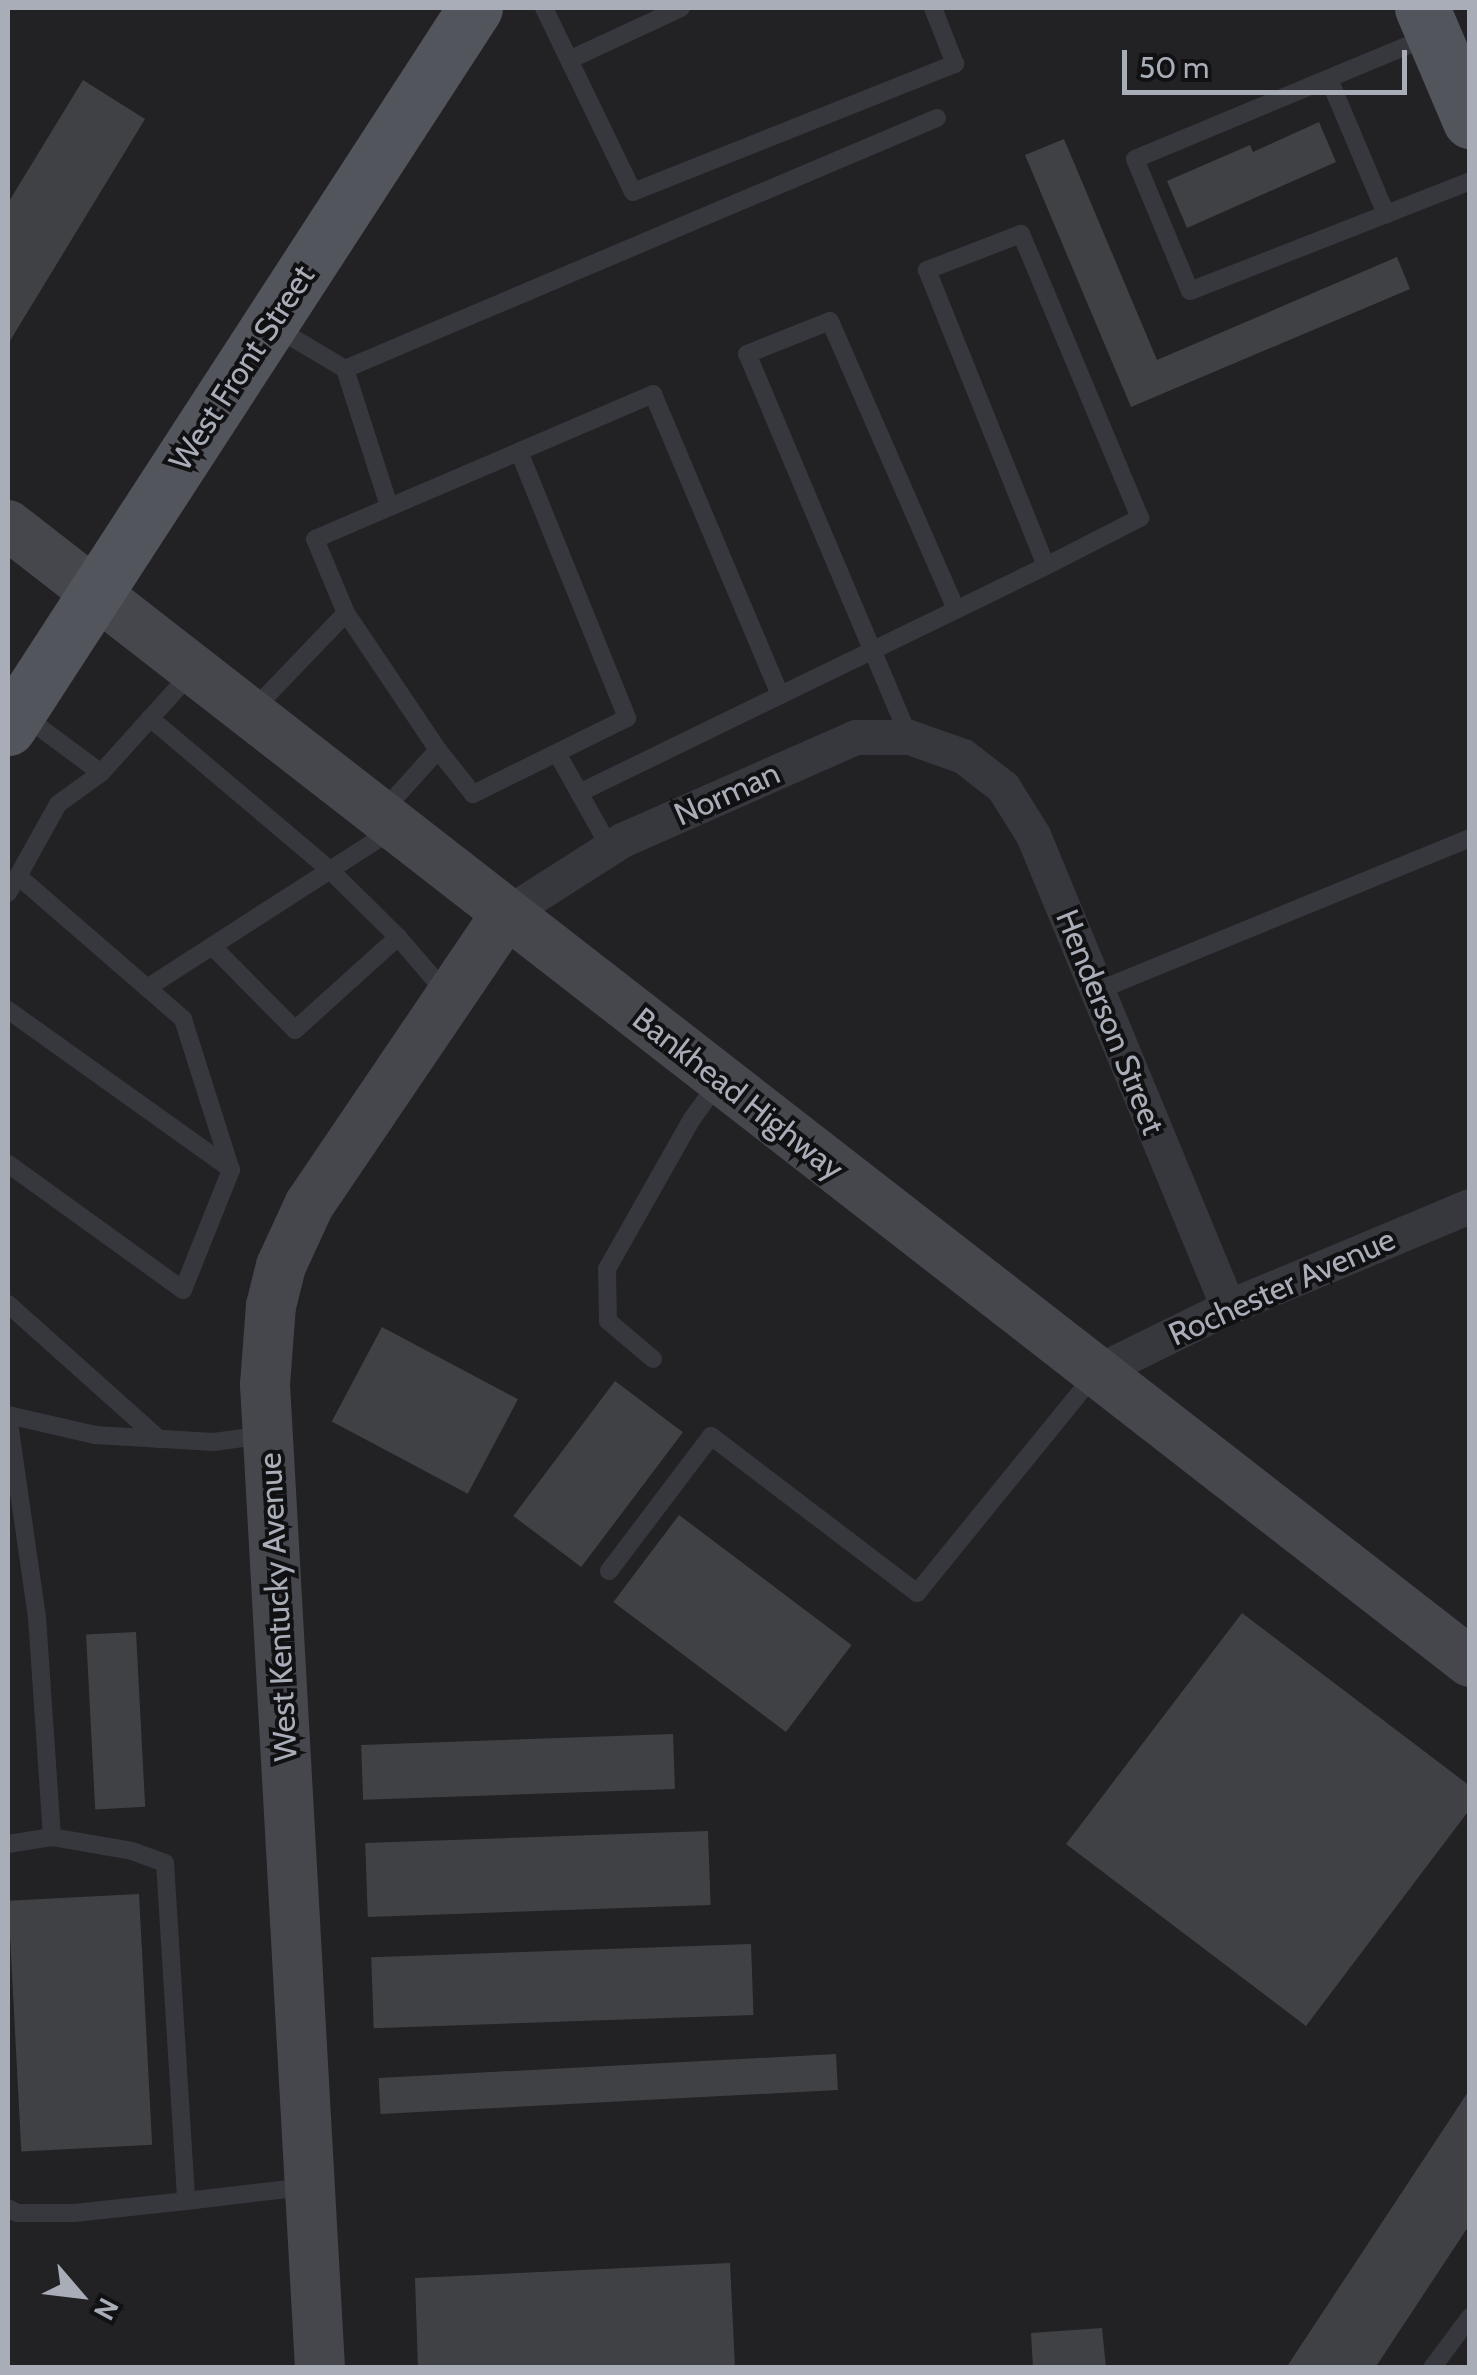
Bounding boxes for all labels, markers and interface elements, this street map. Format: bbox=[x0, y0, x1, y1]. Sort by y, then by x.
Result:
scale bar bbox=[1127, 30, 1412, 92]
text: 50 m bbox=[1139, 49, 1209, 86]
street label: West Front Street bbox=[161, 258, 323, 478]
street label: Norman bbox=[668, 754, 786, 834]
street label: Henderson Street bbox=[1047, 904, 1173, 1140]
street label: Bankhead Highway bbox=[625, 1000, 851, 1188]
street label: Rochester Avenue bbox=[1163, 1220, 1401, 1354]
street label: West Kentucky Avenue bbox=[251, 1452, 305, 1762]
north arrow bbox=[30, 2245, 130, 2345]
text: N bbox=[87, 2292, 126, 2326]

